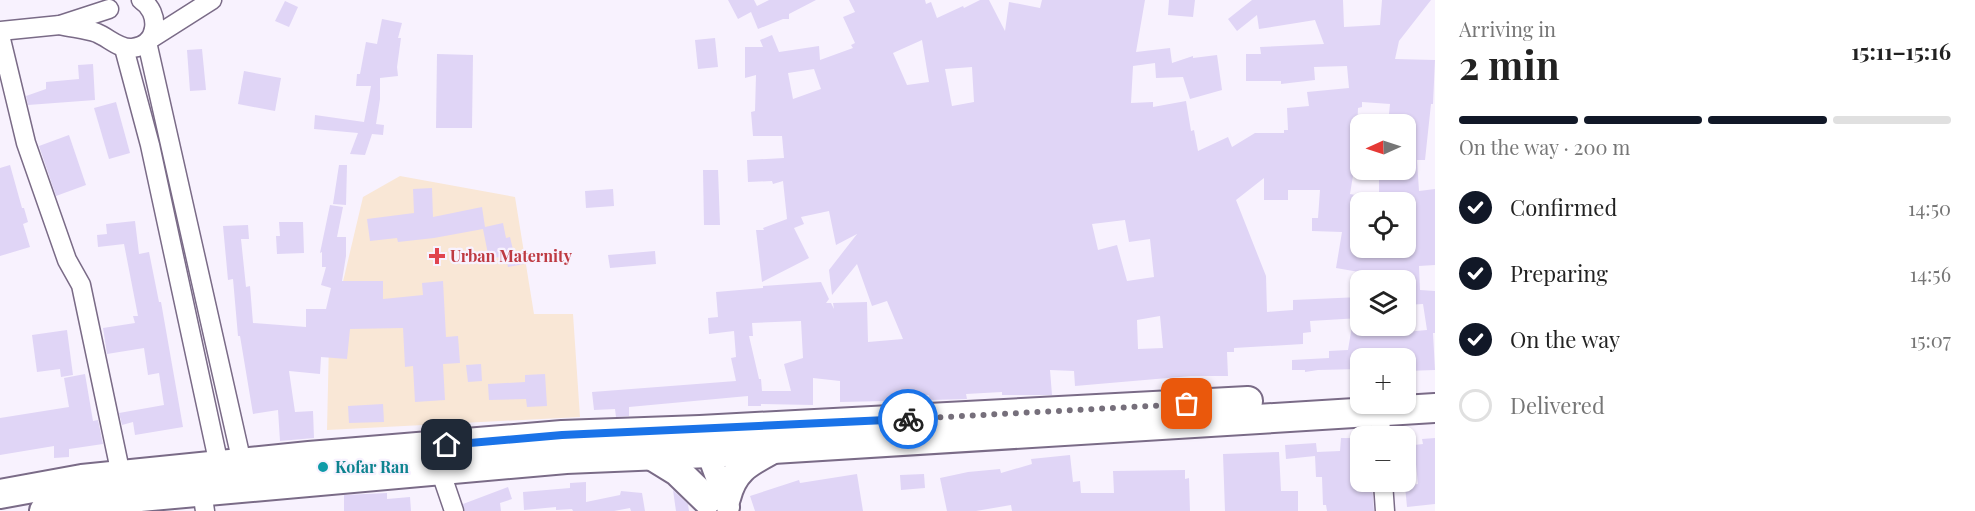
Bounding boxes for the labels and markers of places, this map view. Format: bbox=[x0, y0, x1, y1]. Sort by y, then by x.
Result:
place label: Urban Maternity bbox=[450, 245, 573, 266]
marker: Urban Maternity bbox=[428, 247, 446, 265]
pin bbox=[1161, 378, 1212, 429]
pin bbox=[421, 419, 472, 470]
place label: Kofar Ran bbox=[335, 456, 409, 477]
marker: Kofar Ran bbox=[316, 460, 330, 474]

